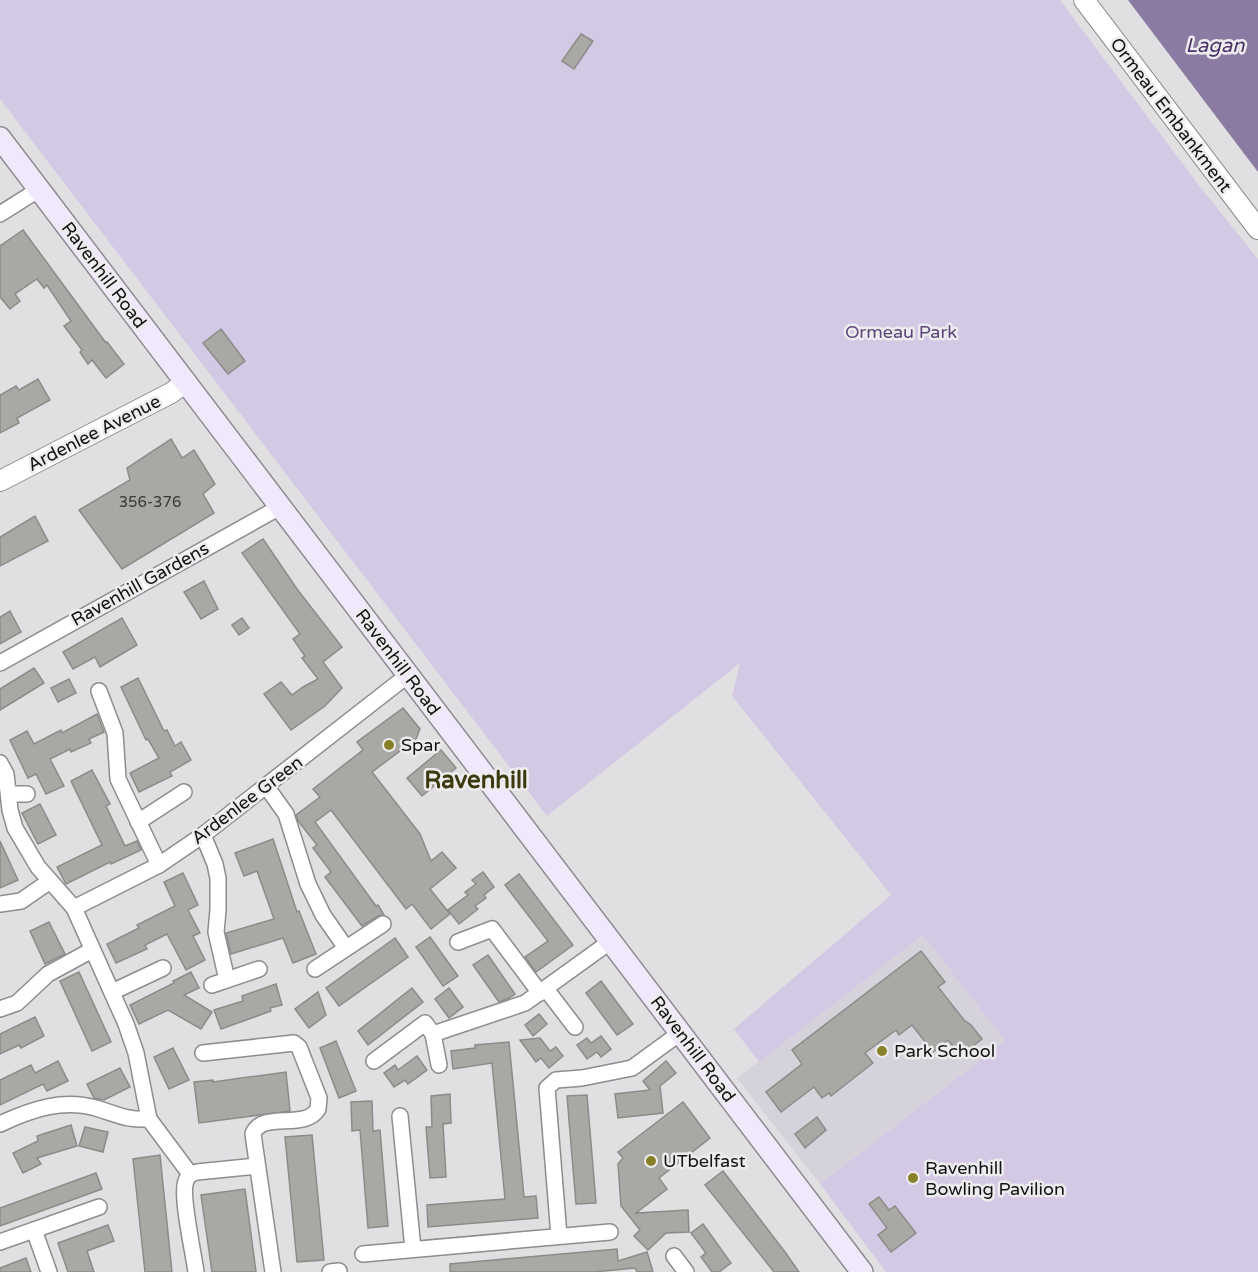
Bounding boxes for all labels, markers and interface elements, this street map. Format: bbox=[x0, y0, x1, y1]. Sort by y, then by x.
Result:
street label: Ormeau Embankment bbox=[1106, 33, 1236, 197]
water label: Lagan bbox=[1186, 34, 1245, 58]
street label: Ravenhill Road bbox=[57, 217, 151, 333]
park label: Ormeau Park bbox=[845, 321, 957, 343]
street label: Ardenlee Avenue bbox=[24, 390, 164, 476]
house number: 356-376 bbox=[119, 493, 181, 511]
street label: Ravenhill Gardens bbox=[67, 537, 213, 631]
street label: Ravenhill Road bbox=[351, 604, 445, 720]
place label: Spar bbox=[401, 734, 440, 756]
marker: Spar bbox=[382, 738, 396, 752]
street label: Ardenlee Green bbox=[187, 751, 307, 849]
district label: Ravenhill bbox=[424, 766, 528, 795]
street label: Ravenhill Road bbox=[646, 991, 740, 1107]
place label: Park School bbox=[894, 1040, 995, 1062]
marker: Park School bbox=[875, 1044, 889, 1058]
place label: UTbelfast bbox=[663, 1150, 746, 1172]
marker: UTbelfast bbox=[644, 1154, 658, 1168]
place label: Ravenhill Bowling Pavilion bbox=[925, 1157, 1065, 1200]
marker: Ravenhill Bowling Pavilion bbox=[906, 1171, 920, 1185]

